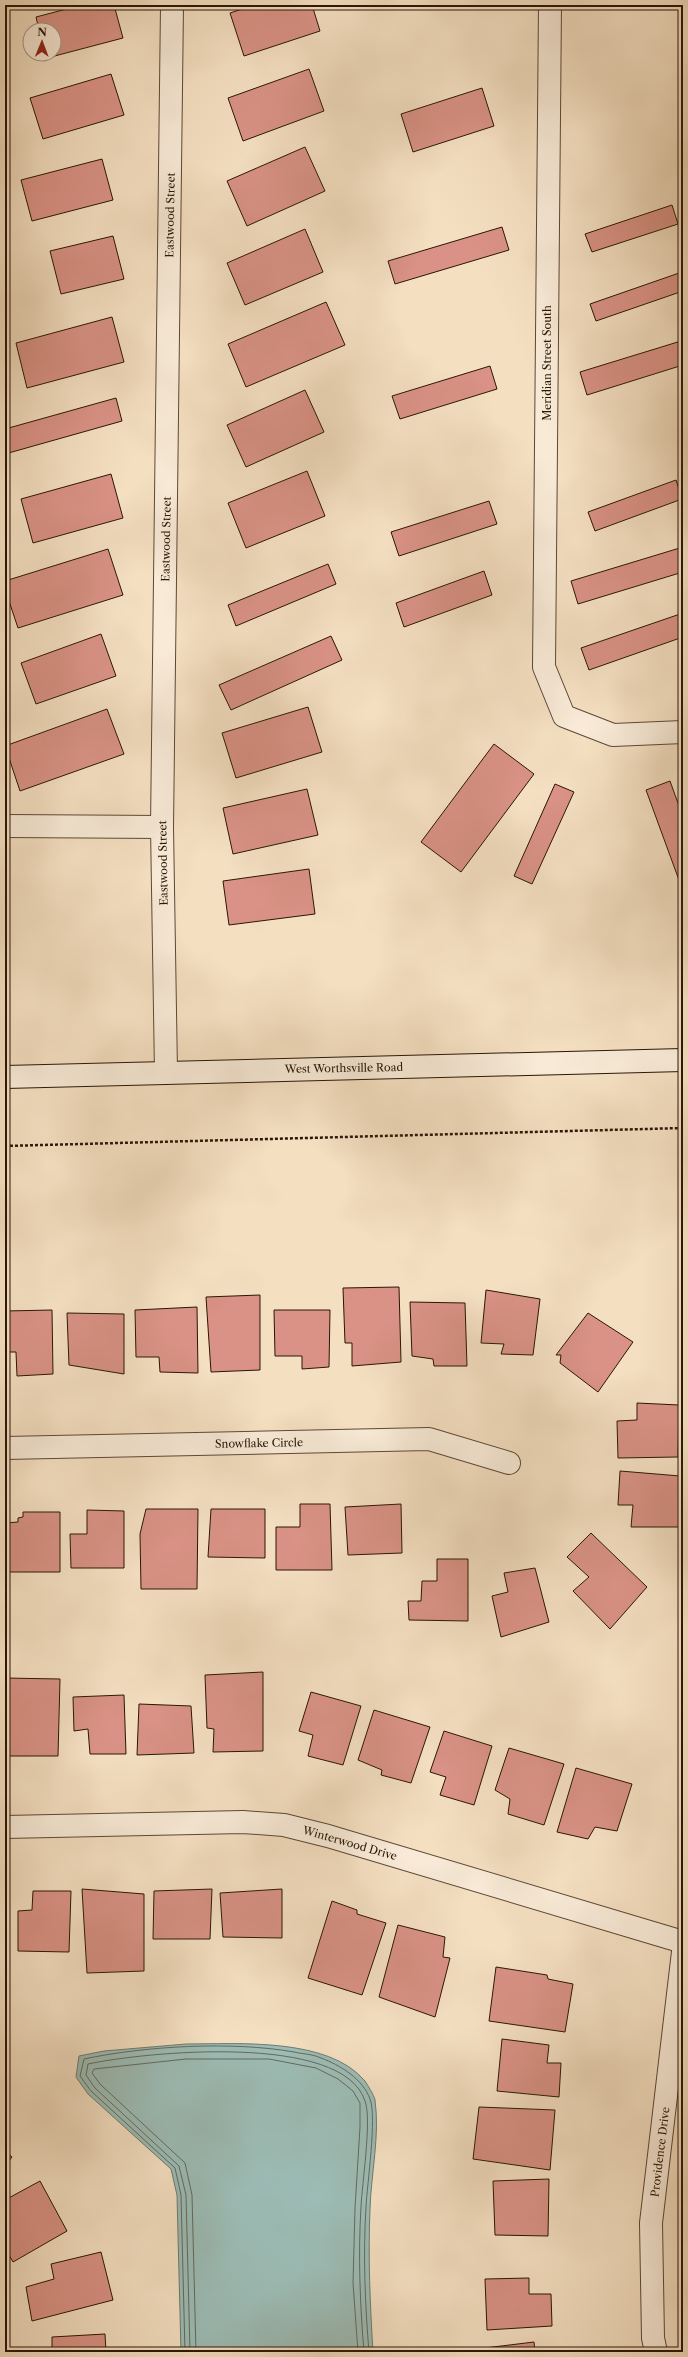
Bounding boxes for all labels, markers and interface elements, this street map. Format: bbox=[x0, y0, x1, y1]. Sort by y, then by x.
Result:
north arrow bbox=[22, 22, 62, 62]
text: N bbox=[37, 25, 48, 39]
street label: Eastwood Street bbox=[162, 172, 178, 258]
street label: Meridian Street South bbox=[540, 305, 554, 421]
street label: Eastwood Street bbox=[158, 496, 174, 582]
street label: Eastwood Street bbox=[155, 820, 171, 906]
street label: West Worthsville Road bbox=[284, 1060, 404, 1076]
street label: Snowflake Circle bbox=[215, 1435, 303, 1451]
street label: Winterwood Drive bbox=[300, 1823, 399, 1863]
street label: Providence Drive bbox=[648, 2106, 672, 2198]

